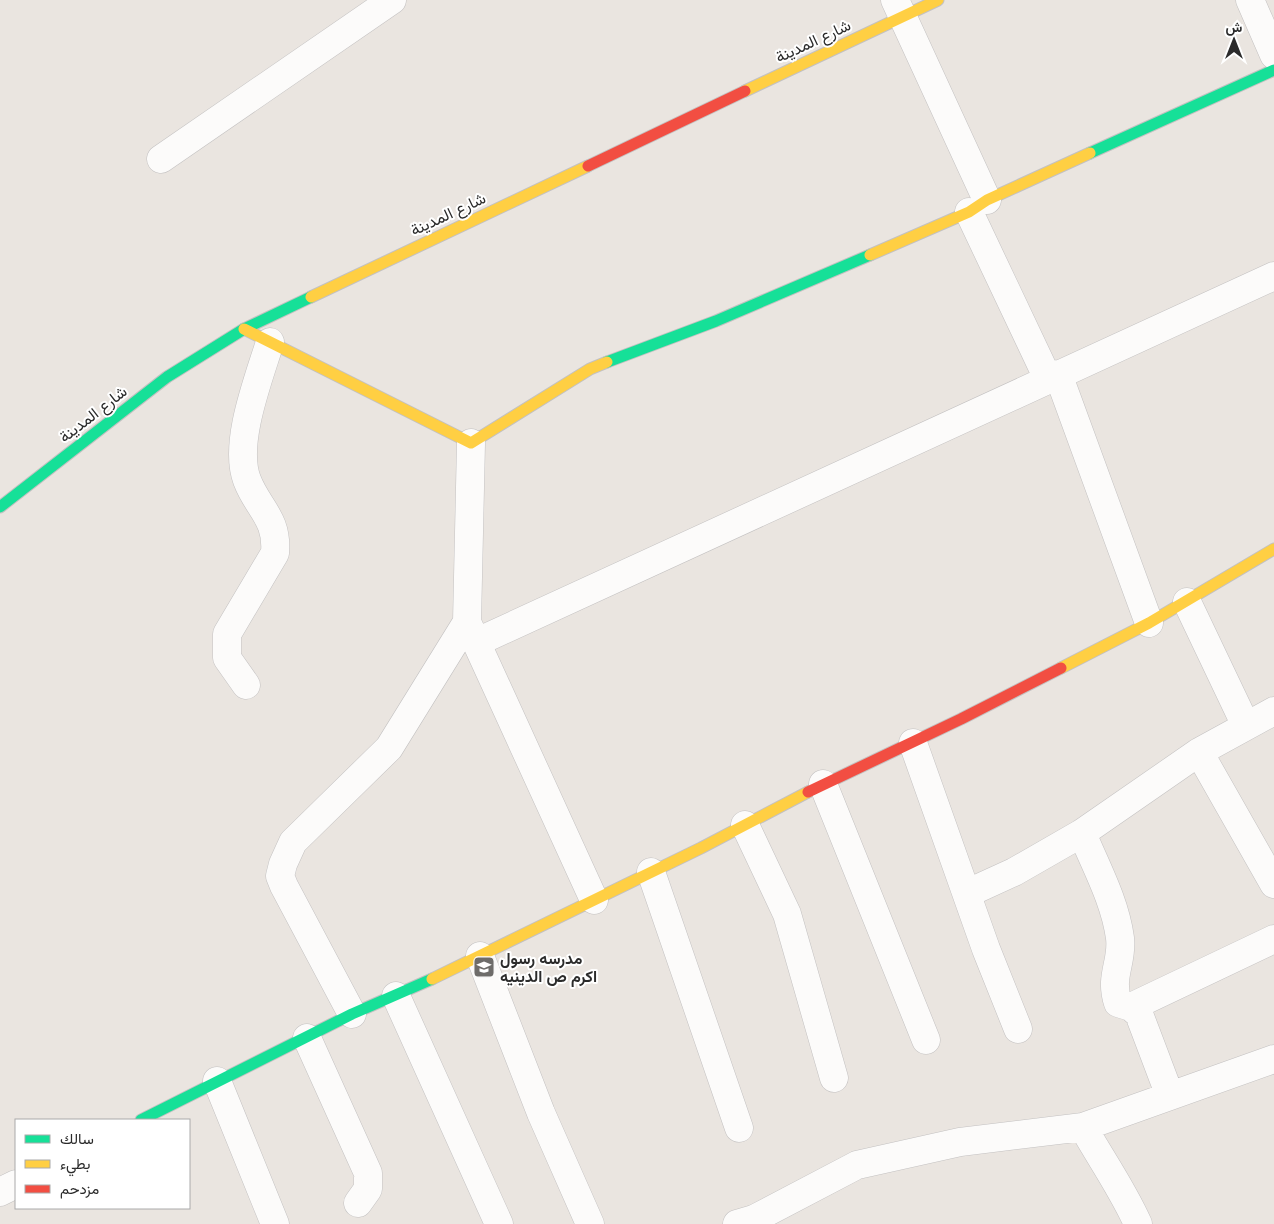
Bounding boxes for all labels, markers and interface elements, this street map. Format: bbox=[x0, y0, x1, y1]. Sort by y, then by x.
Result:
street label: شارع المدينة bbox=[772, 14, 855, 69]
north arrow bbox=[1209, 15, 1259, 65]
text: ش bbox=[1226, 18, 1243, 36]
street label: شارع المدينة bbox=[407, 187, 490, 242]
street label: شارع المدينة bbox=[55, 381, 132, 448]
place label: مدرسه رسول اکرم ص الدینیه bbox=[500, 948, 597, 987]
school or university icon: مدرسه رسول اکرم ص الدینیه bbox=[472, 955, 496, 979]
legend bbox=[15, 1119, 190, 1209]
text: سالك bbox=[60, 1129, 94, 1148]
text: بطيء bbox=[60, 1154, 90, 1177]
text: مزدحم bbox=[60, 1179, 99, 1199]

